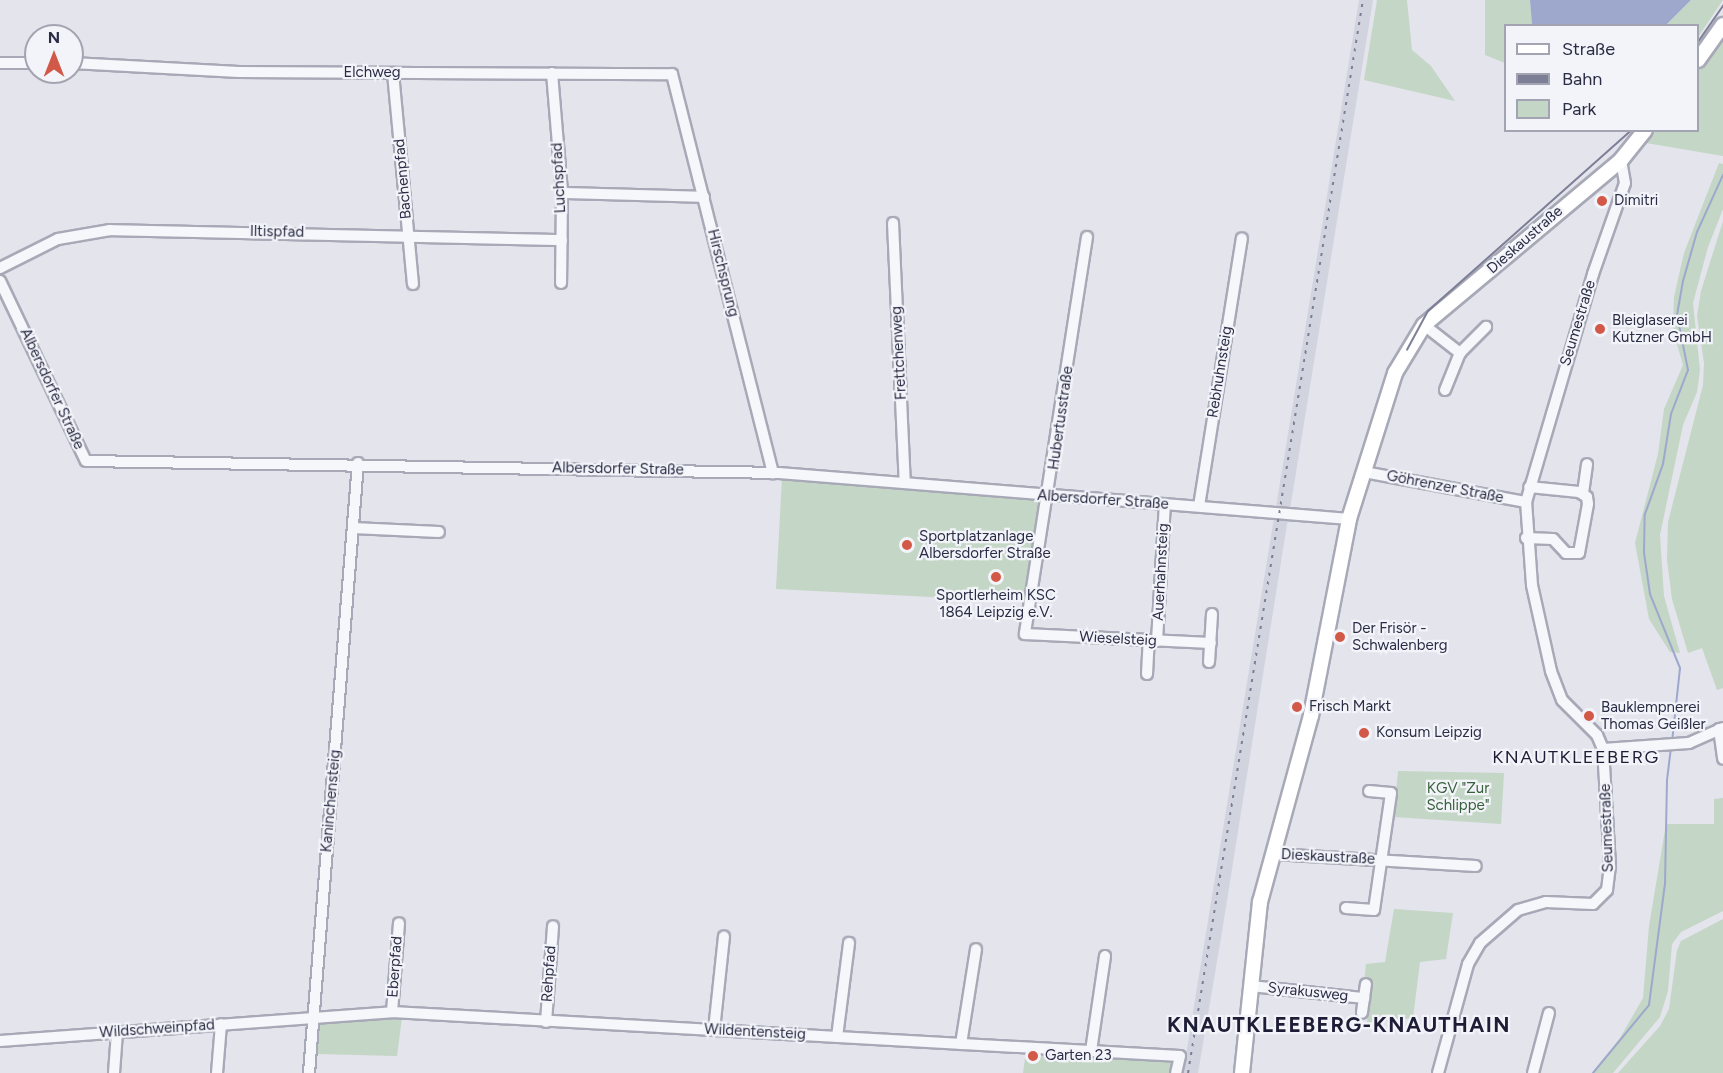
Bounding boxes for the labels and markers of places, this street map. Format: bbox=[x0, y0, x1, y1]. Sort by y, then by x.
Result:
place label: Dimitri bbox=[1614, 192, 1658, 210]
marker: Dimitri bbox=[1595, 194, 1609, 208]
place label: Bleiglaserei Kutzner GmbH bbox=[1612, 311, 1712, 346]
marker: Bleiglaserei Kutzner GmbH bbox=[1593, 322, 1607, 336]
place label: Sportplatzanlage Albersdorfer Straße bbox=[919, 527, 1051, 562]
marker: Sportplatzanlage Albersdorfer Straße bbox=[900, 538, 914, 552]
marker: Sportlerheim KSC 1864 Leipzig e.V. bbox=[989, 570, 1003, 584]
place label: Sportlerheim KSC 1864 Leipzig e.V. bbox=[936, 586, 1056, 621]
place label: Der Frisör - Schwalenberg bbox=[1352, 619, 1448, 654]
marker: Der Frisör - Schwalenberg bbox=[1333, 630, 1347, 644]
place label: Frisch Markt bbox=[1309, 698, 1391, 716]
place label: Bauklempnerei Thomas Geißler bbox=[1601, 698, 1706, 733]
marker: Frisch Markt bbox=[1290, 700, 1304, 714]
marker: Bauklempnerei Thomas Geißler bbox=[1582, 709, 1596, 723]
place label: Konsum Leipzig bbox=[1376, 724, 1482, 742]
marker: Konsum Leipzig bbox=[1357, 726, 1371, 740]
place label: Garten 23 bbox=[1045, 1047, 1112, 1065]
marker: Garten 23 bbox=[1026, 1049, 1040, 1063]

